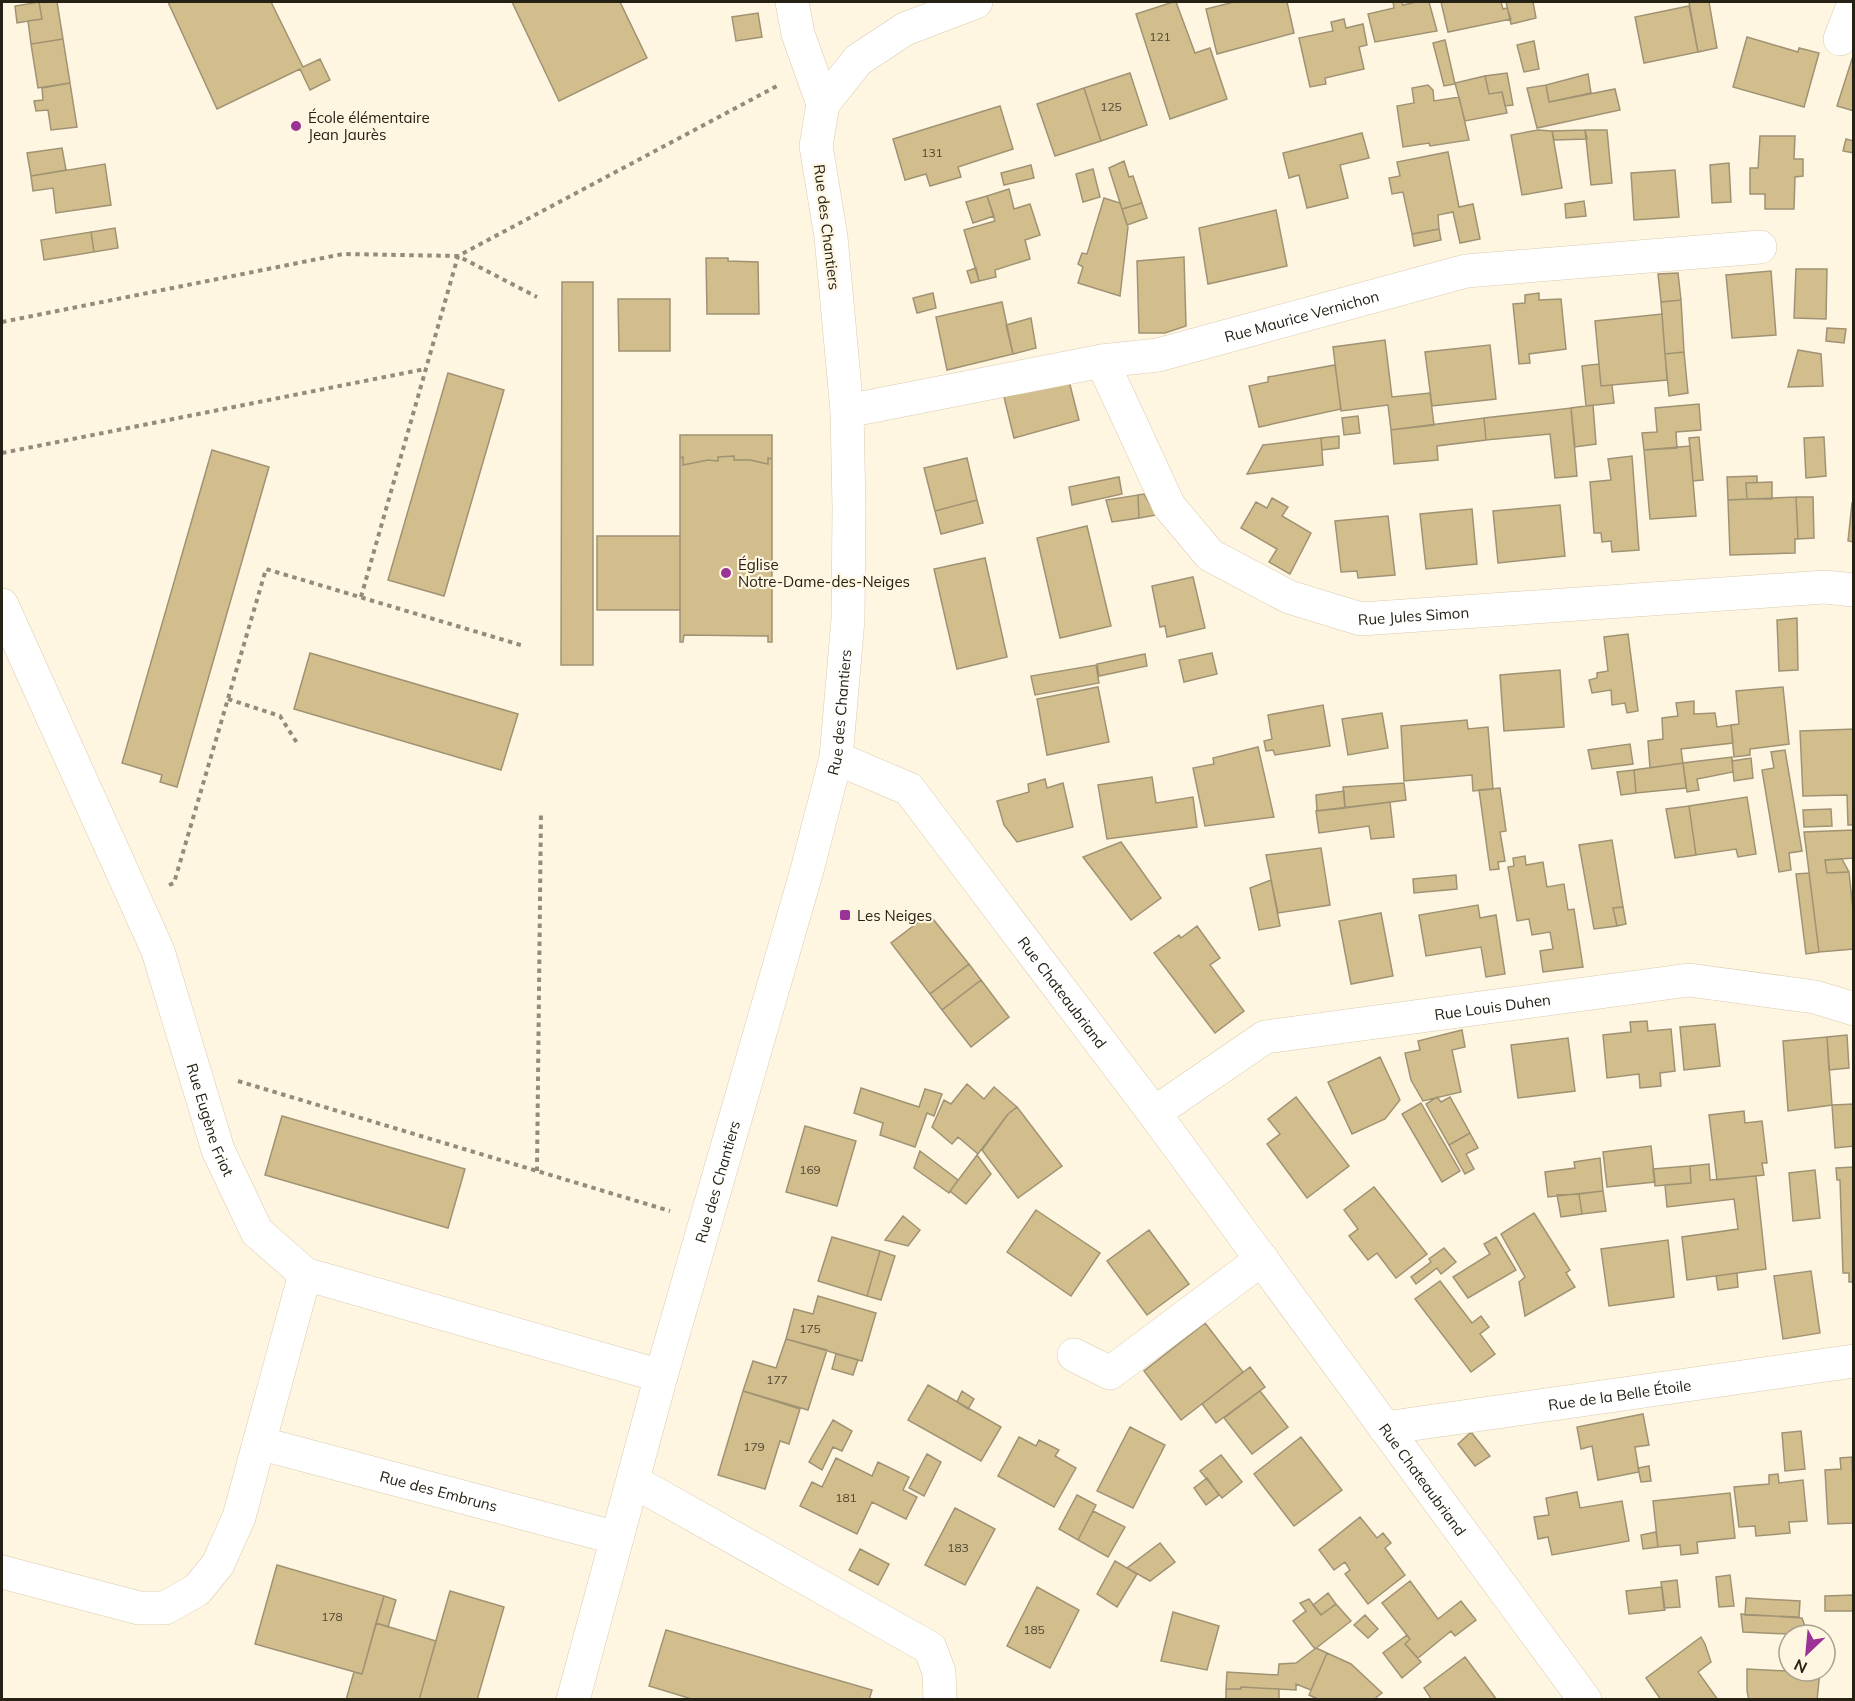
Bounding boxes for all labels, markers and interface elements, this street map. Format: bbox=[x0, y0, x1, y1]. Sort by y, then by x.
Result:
house number: 121 bbox=[1149, 29, 1171, 44]
house number: 125 bbox=[1100, 99, 1122, 114]
place label: École élémentaire Jean Jaurès bbox=[308, 108, 430, 144]
marker: École élémentaire Jean Jaurès bbox=[289, 119, 303, 133]
house number: 131 bbox=[921, 145, 943, 160]
street label: Rue des Chantiers bbox=[810, 163, 844, 291]
street label: Rue Maurice Vernichon bbox=[1222, 286, 1381, 346]
place label: Église Notre-Dame-des-Neiges bbox=[738, 555, 910, 591]
marker: Église Notre-Dame-des-Neiges bbox=[719, 566, 733, 580]
street label: Rue Jules Simon bbox=[1357, 602, 1470, 629]
street label: Rue des Chantiers bbox=[822, 648, 855, 777]
place label: Les Neiges bbox=[857, 906, 932, 925]
marker: Les Neiges bbox=[838, 908, 852, 922]
street label: Rue Chateaubriand bbox=[1014, 933, 1111, 1052]
street label: Rue Louis Duhen bbox=[1433, 989, 1552, 1024]
street label: Rue Eugène Friot bbox=[183, 1061, 238, 1179]
street label: Rue des Chantiers bbox=[690, 1118, 744, 1245]
house number: 169 bbox=[799, 1162, 821, 1177]
house number: 175 bbox=[799, 1321, 821, 1336]
house number: 177 bbox=[766, 1372, 788, 1387]
street label: Rue de la Belle Étoile bbox=[1547, 1375, 1692, 1414]
street label: Rue Chateaubriand bbox=[1375, 1419, 1471, 1539]
house number: 179 bbox=[743, 1439, 765, 1454]
street label: Rue des Embruns bbox=[378, 1466, 500, 1515]
house number: 181 bbox=[835, 1490, 857, 1505]
house number: 183 bbox=[947, 1540, 969, 1555]
house number: 178 bbox=[321, 1609, 343, 1624]
house number: 185 bbox=[1023, 1622, 1045, 1637]
north arrow bbox=[1777, 1623, 1837, 1683]
text: N bbox=[1791, 1655, 1810, 1678]

